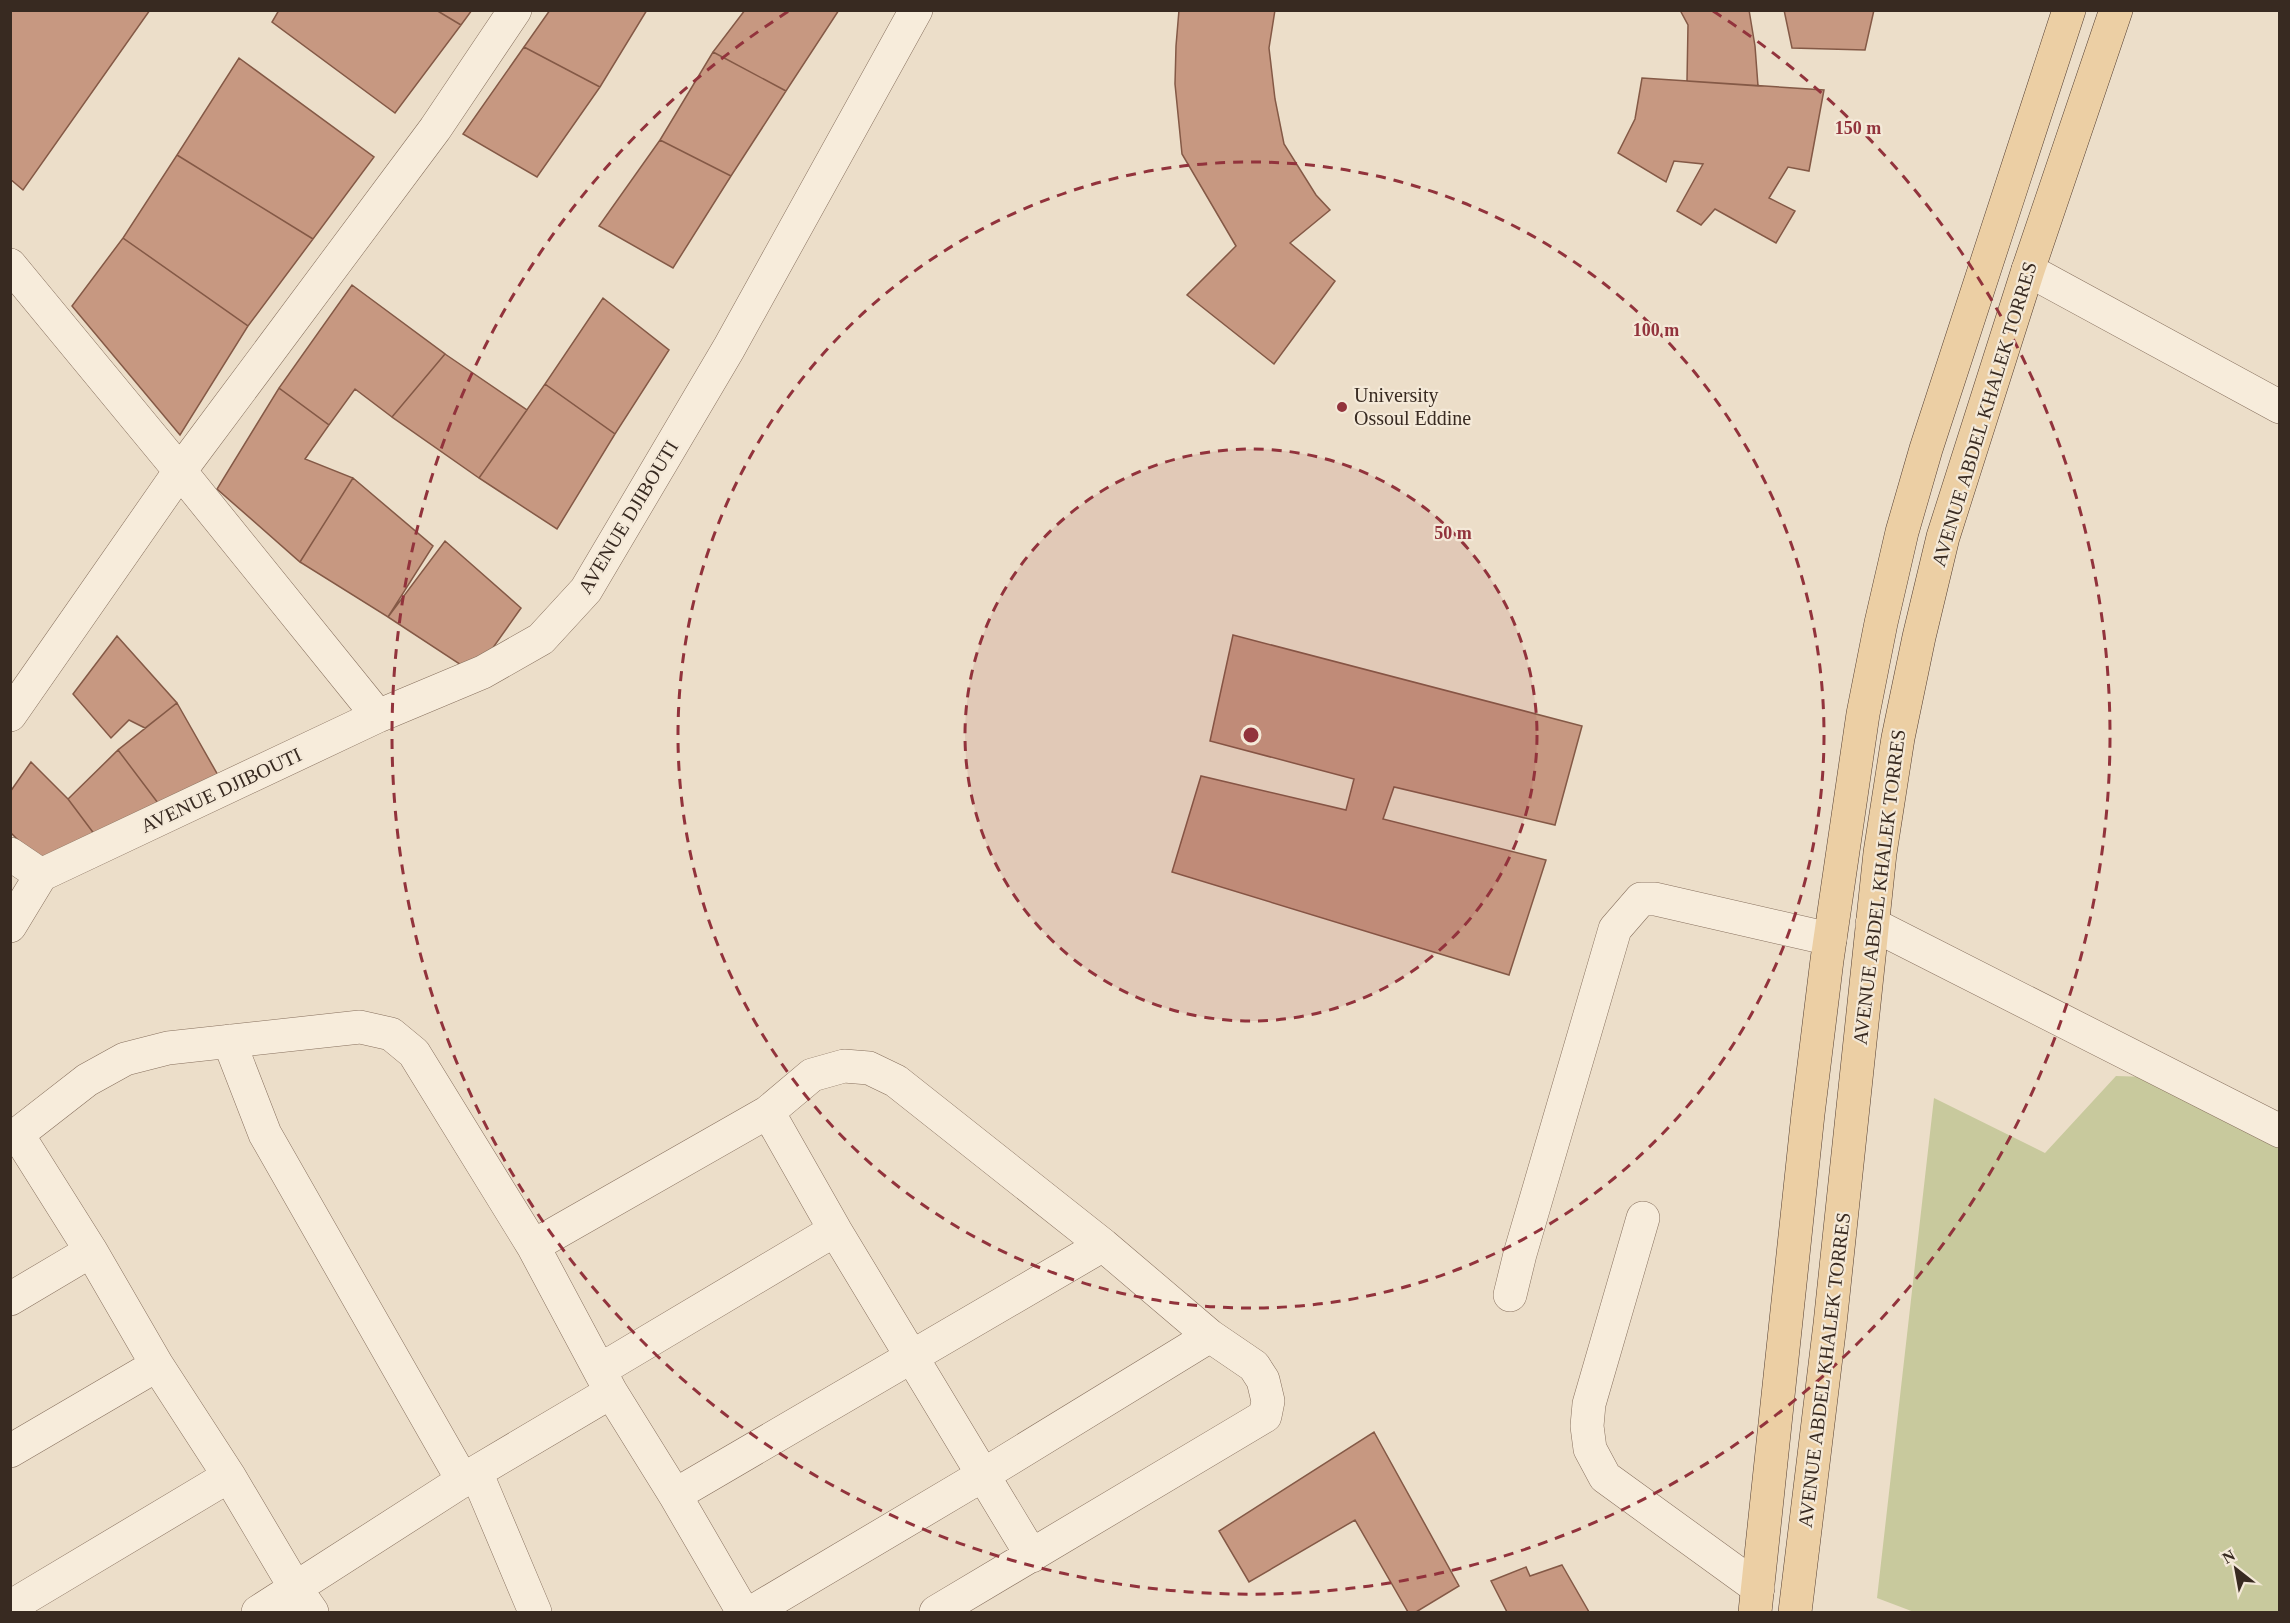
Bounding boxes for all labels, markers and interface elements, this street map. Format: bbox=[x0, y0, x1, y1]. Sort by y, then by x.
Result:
text: 150 m bbox=[1835, 118, 1881, 138]
street label: AVENUE ABDEL KHALEK TORRES bbox=[1927, 259, 2041, 569]
text: 100 m bbox=[1633, 320, 1679, 340]
place label: University Ossoul Eddine bbox=[1354, 384, 1471, 429]
marker: University Ossoul Eddine bbox=[1335, 400, 1349, 414]
street label: AVENUE DJIBOUTI bbox=[574, 436, 682, 598]
text: 50 m bbox=[1434, 523, 1472, 543]
centre of rings bbox=[1241, 725, 1261, 745]
street label: AVENUE ABDEL KHALEK TORRES bbox=[1849, 728, 1909, 1046]
street label: AVENUE DJIBOUTI bbox=[137, 743, 305, 837]
street label: AVENUE ABDEL KHALEK TORRES bbox=[1794, 1211, 1854, 1529]
north arrow bbox=[2206, 1539, 2266, 1599]
text: N bbox=[2219, 1546, 2238, 1567]

